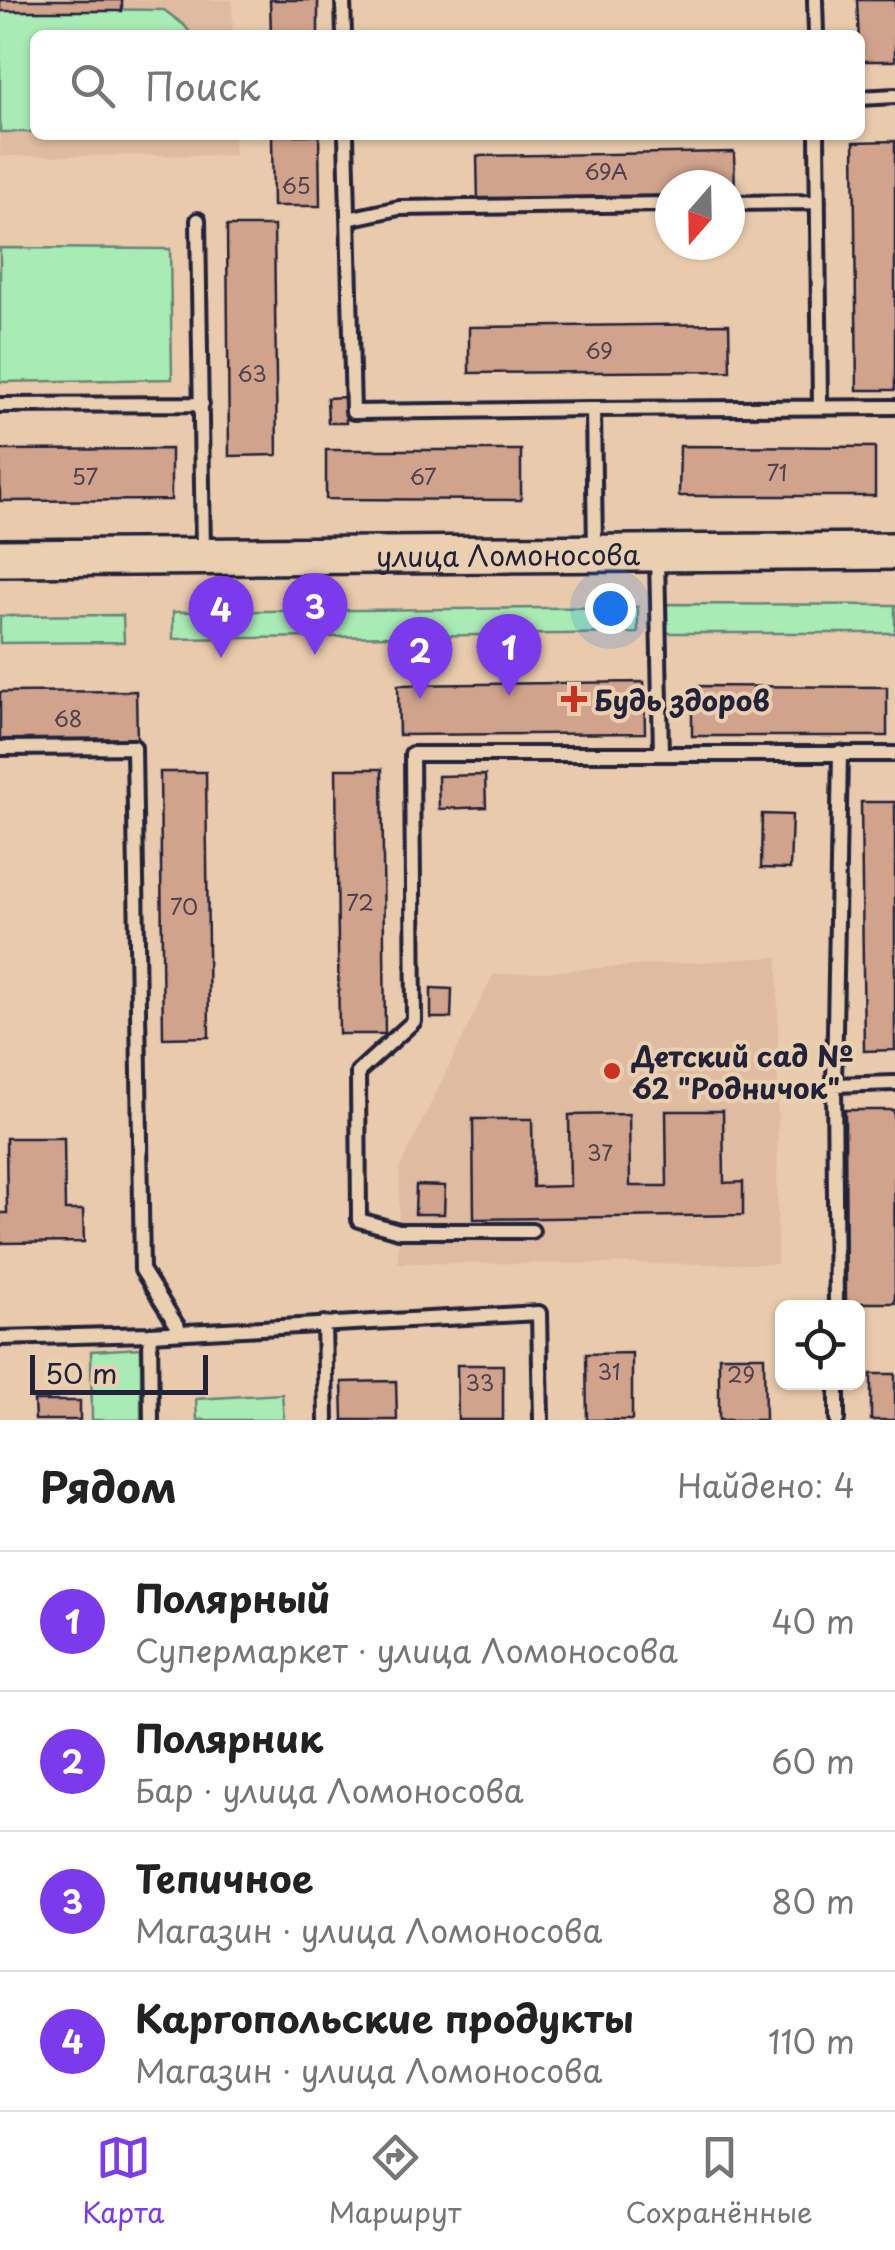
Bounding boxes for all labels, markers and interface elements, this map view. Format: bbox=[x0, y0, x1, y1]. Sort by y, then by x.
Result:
search box bbox=[30, 30, 865, 140]
text: Поиск bbox=[145, 57, 260, 114]
icon: search bbox=[65, 58, 120, 113]
house number: 69А bbox=[584, 154, 628, 187]
house number: 65 bbox=[281, 168, 311, 201]
north arrow bbox=[655, 170, 745, 260]
house number: 69 bbox=[585, 333, 613, 366]
house number: 63 bbox=[237, 356, 267, 389]
house number: 71 bbox=[767, 455, 787, 488]
house number: 57 bbox=[72, 459, 98, 492]
house number: 67 bbox=[410, 459, 436, 492]
street label: улица Ломоносова bbox=[376, 531, 641, 577]
pin: 3 bbox=[282, 572, 348, 655]
pin: 4 bbox=[188, 576, 254, 658]
your location bbox=[585, 583, 636, 634]
pin: 1 bbox=[476, 614, 542, 696]
pin: 2 bbox=[388, 616, 452, 699]
place label: Будь здоров bbox=[594, 678, 770, 721]
marker: Будь здоров bbox=[563, 688, 585, 710]
house number: 68 bbox=[54, 701, 82, 734]
house number: 72 bbox=[346, 885, 374, 918]
house number: 70 bbox=[170, 889, 198, 922]
place label: Детский сад № 62 "Родничок" bbox=[631, 1034, 854, 1109]
marker: Детский сад № 62 "Родничок" bbox=[601, 1060, 623, 1082]
house number: 37 bbox=[587, 1135, 613, 1168]
map controls bbox=[775, 1300, 865, 1390]
button: locate bbox=[775, 1300, 865, 1390]
scale bar bbox=[30, 1350, 208, 1394]
text: 50 m bbox=[45, 1351, 118, 1394]
house number: 31 bbox=[597, 1354, 621, 1387]
house number: 29 bbox=[727, 1357, 755, 1390]
house number: 33 bbox=[466, 1365, 494, 1398]
text: Рядом bbox=[40, 1454, 177, 1517]
text: Найдено: 4 bbox=[677, 1461, 855, 1509]
text: Полярный bbox=[135, 1569, 331, 1626]
text: 1 bbox=[65, 1597, 80, 1645]
text: 40 m bbox=[771, 1597, 855, 1645]
text: Супермаркет · улица Ломоносова bbox=[135, 1626, 678, 1674]
text: Полярник bbox=[135, 1709, 323, 1766]
text: 2 bbox=[61, 1737, 84, 1785]
text: 60 m bbox=[771, 1737, 855, 1785]
text: Бар · улица Ломоносова bbox=[135, 1766, 524, 1814]
text: Тепичное bbox=[135, 1849, 313, 1906]
text: 3 bbox=[62, 1877, 83, 1925]
text: 80 m bbox=[771, 1877, 855, 1925]
text: Магазин · улица Ломоносова bbox=[135, 1906, 602, 1954]
text: Каргопольские продукты bbox=[135, 1989, 634, 2046]
text: 4 bbox=[62, 2017, 83, 2065]
text: 110 m bbox=[768, 2017, 855, 2065]
text: Магазин · улица Ломоносова bbox=[135, 2046, 602, 2094]
tab: Карта bbox=[82, 2130, 164, 2233]
tab: Маршрут bbox=[329, 2130, 461, 2233]
tab: Сохранённые bbox=[626, 2130, 813, 2233]

